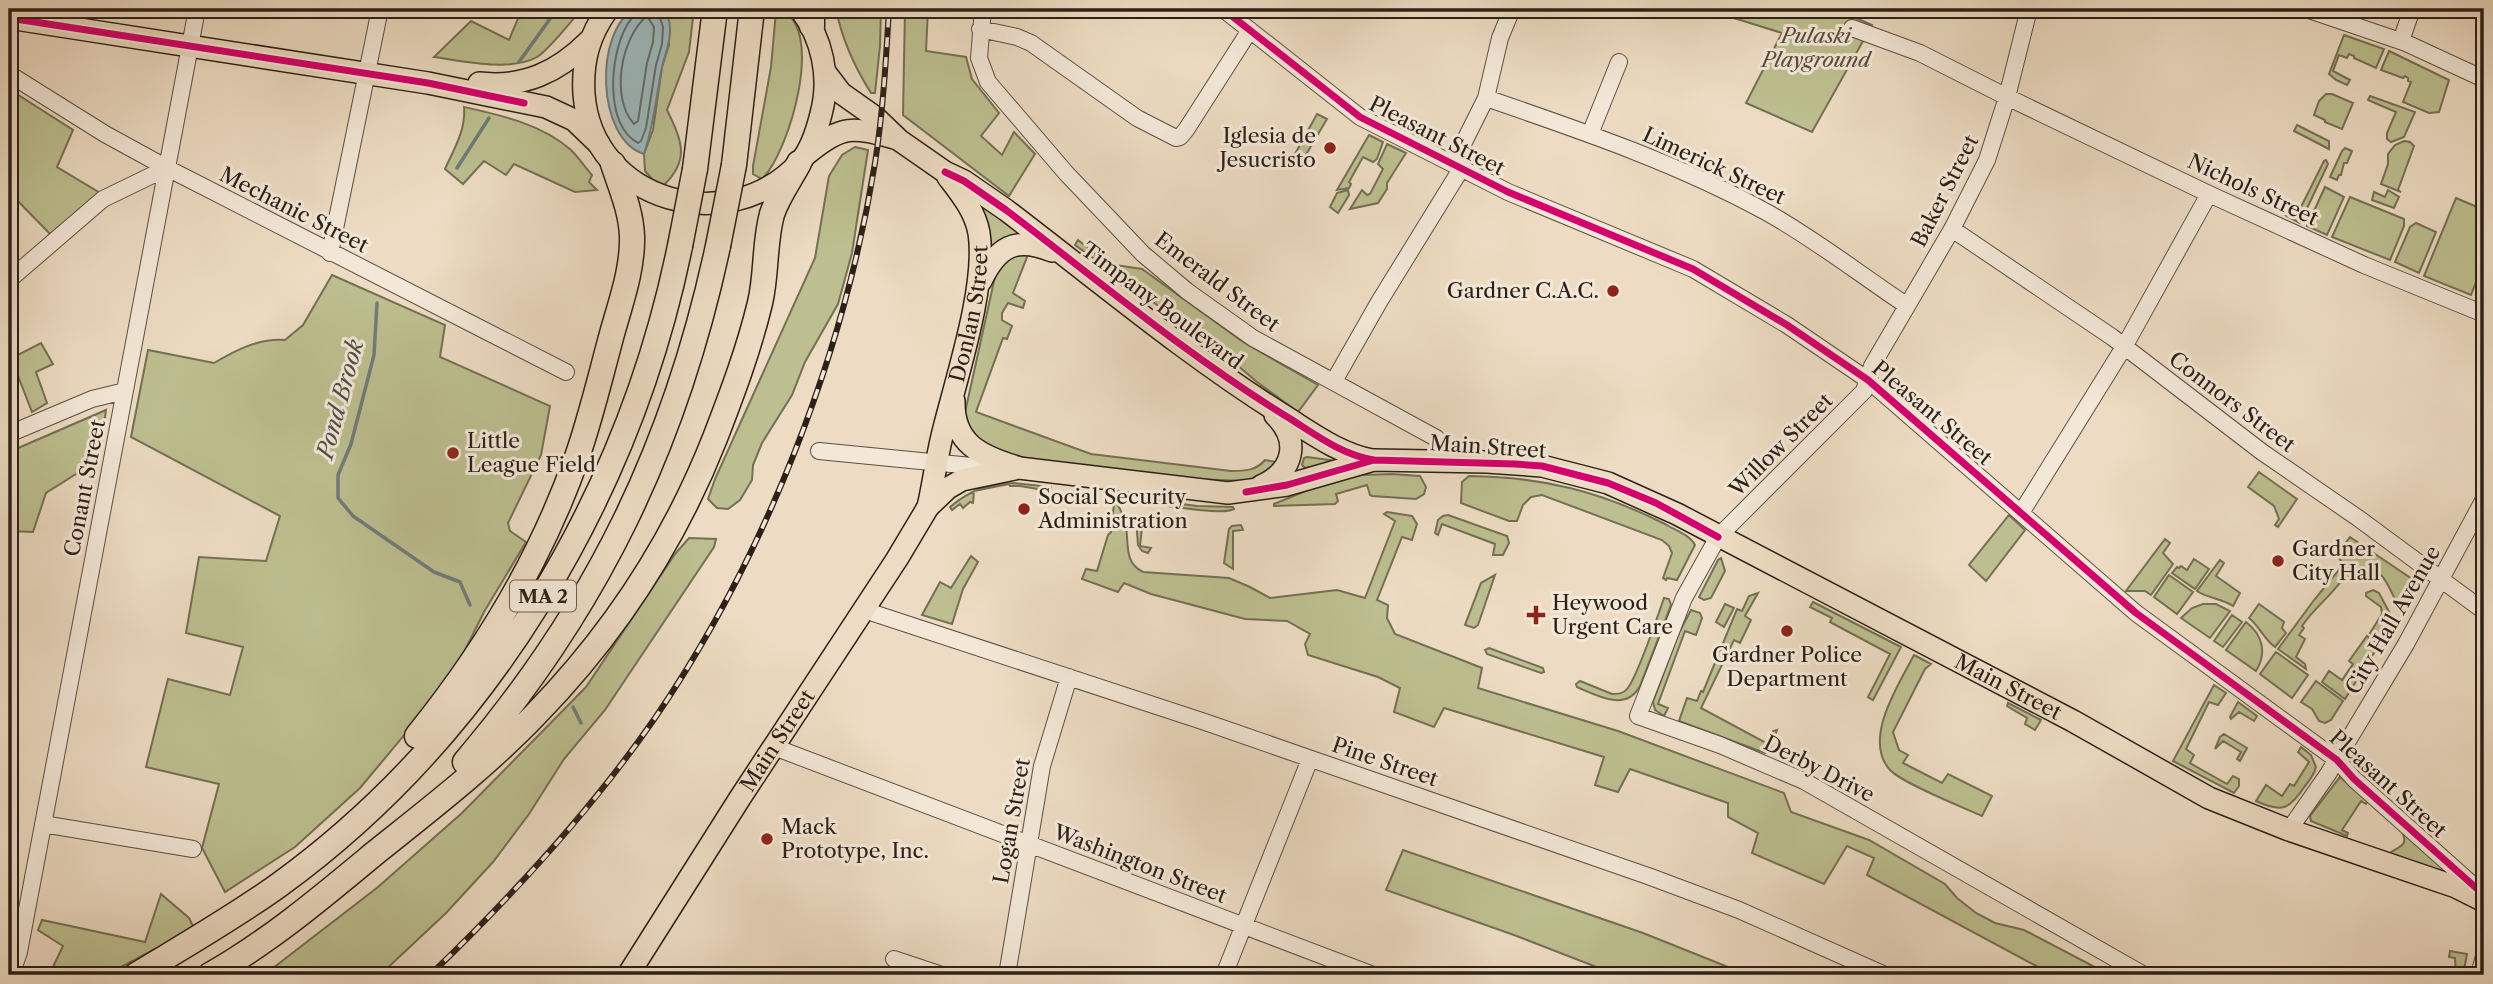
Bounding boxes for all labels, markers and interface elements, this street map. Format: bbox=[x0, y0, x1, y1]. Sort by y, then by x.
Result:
park label: Pulaski Playground bbox=[1759, 23, 1873, 72]
street label: Pleasant Street bbox=[1365, 91, 1510, 181]
street label: Limerick Street bbox=[1639, 122, 1790, 210]
place label: Iglesia de Jesucristo bbox=[1216, 123, 1316, 172]
street label: Baker Street bbox=[1906, 130, 1984, 251]
marker: Iglesia de Jesucristo bbox=[1322, 140, 1338, 156]
street label: Nichols Street bbox=[2184, 148, 2323, 231]
street label: Mechanic Street bbox=[216, 161, 373, 258]
street label: Emerald Street bbox=[1150, 227, 1285, 337]
street label: Timpany Boulevard bbox=[1077, 237, 1248, 375]
street label: Donlan Street bbox=[944, 245, 992, 385]
place label: Gardner C.A.C. bbox=[1447, 278, 1599, 303]
marker: Gardner C.A.C. bbox=[1605, 283, 1621, 299]
water label: Pond Brook bbox=[310, 336, 369, 464]
street label: Connors Street bbox=[2164, 346, 2301, 457]
street label: Pleasant Street bbox=[1867, 355, 1998, 470]
street label: Willow Street bbox=[1723, 387, 1838, 502]
street label: Conant Street bbox=[59, 417, 110, 558]
place label: Little League Field bbox=[467, 428, 596, 477]
street label: Main Street bbox=[1429, 430, 1548, 463]
marker: Little League Field bbox=[445, 445, 461, 461]
place label: Social Security Administration bbox=[1037, 484, 1188, 533]
marker: Social Security Administration bbox=[1016, 501, 1032, 517]
place label: Gardner City Hall bbox=[2292, 536, 2380, 585]
street label: City Hall Avenue bbox=[2340, 541, 2445, 698]
marker: Gardner City Hall bbox=[2270, 553, 2286, 569]
road number: MA 2 bbox=[510, 580, 576, 611]
place label: Heywood Urgent Care bbox=[1552, 590, 1673, 639]
marker: Heywood Urgent Care bbox=[1526, 605, 1546, 625]
marker: Gardner Police Department bbox=[1779, 623, 1795, 639]
place label: Gardner Police Department bbox=[1712, 642, 1862, 691]
street label: Main Street bbox=[1951, 648, 2066, 725]
street label: Main Street bbox=[735, 684, 820, 796]
street label: Pleasant Street bbox=[2325, 725, 2452, 843]
street label: Derby Drive bbox=[1760, 730, 1879, 807]
street label: Pine Street bbox=[1329, 732, 1442, 791]
street label: Logan Street bbox=[988, 756, 1035, 886]
place label: Mack Prototype, Inc. bbox=[781, 814, 929, 863]
street label: Washington Street bbox=[1049, 819, 1231, 908]
marker: Mack Prototype, Inc. bbox=[759, 831, 775, 847]

